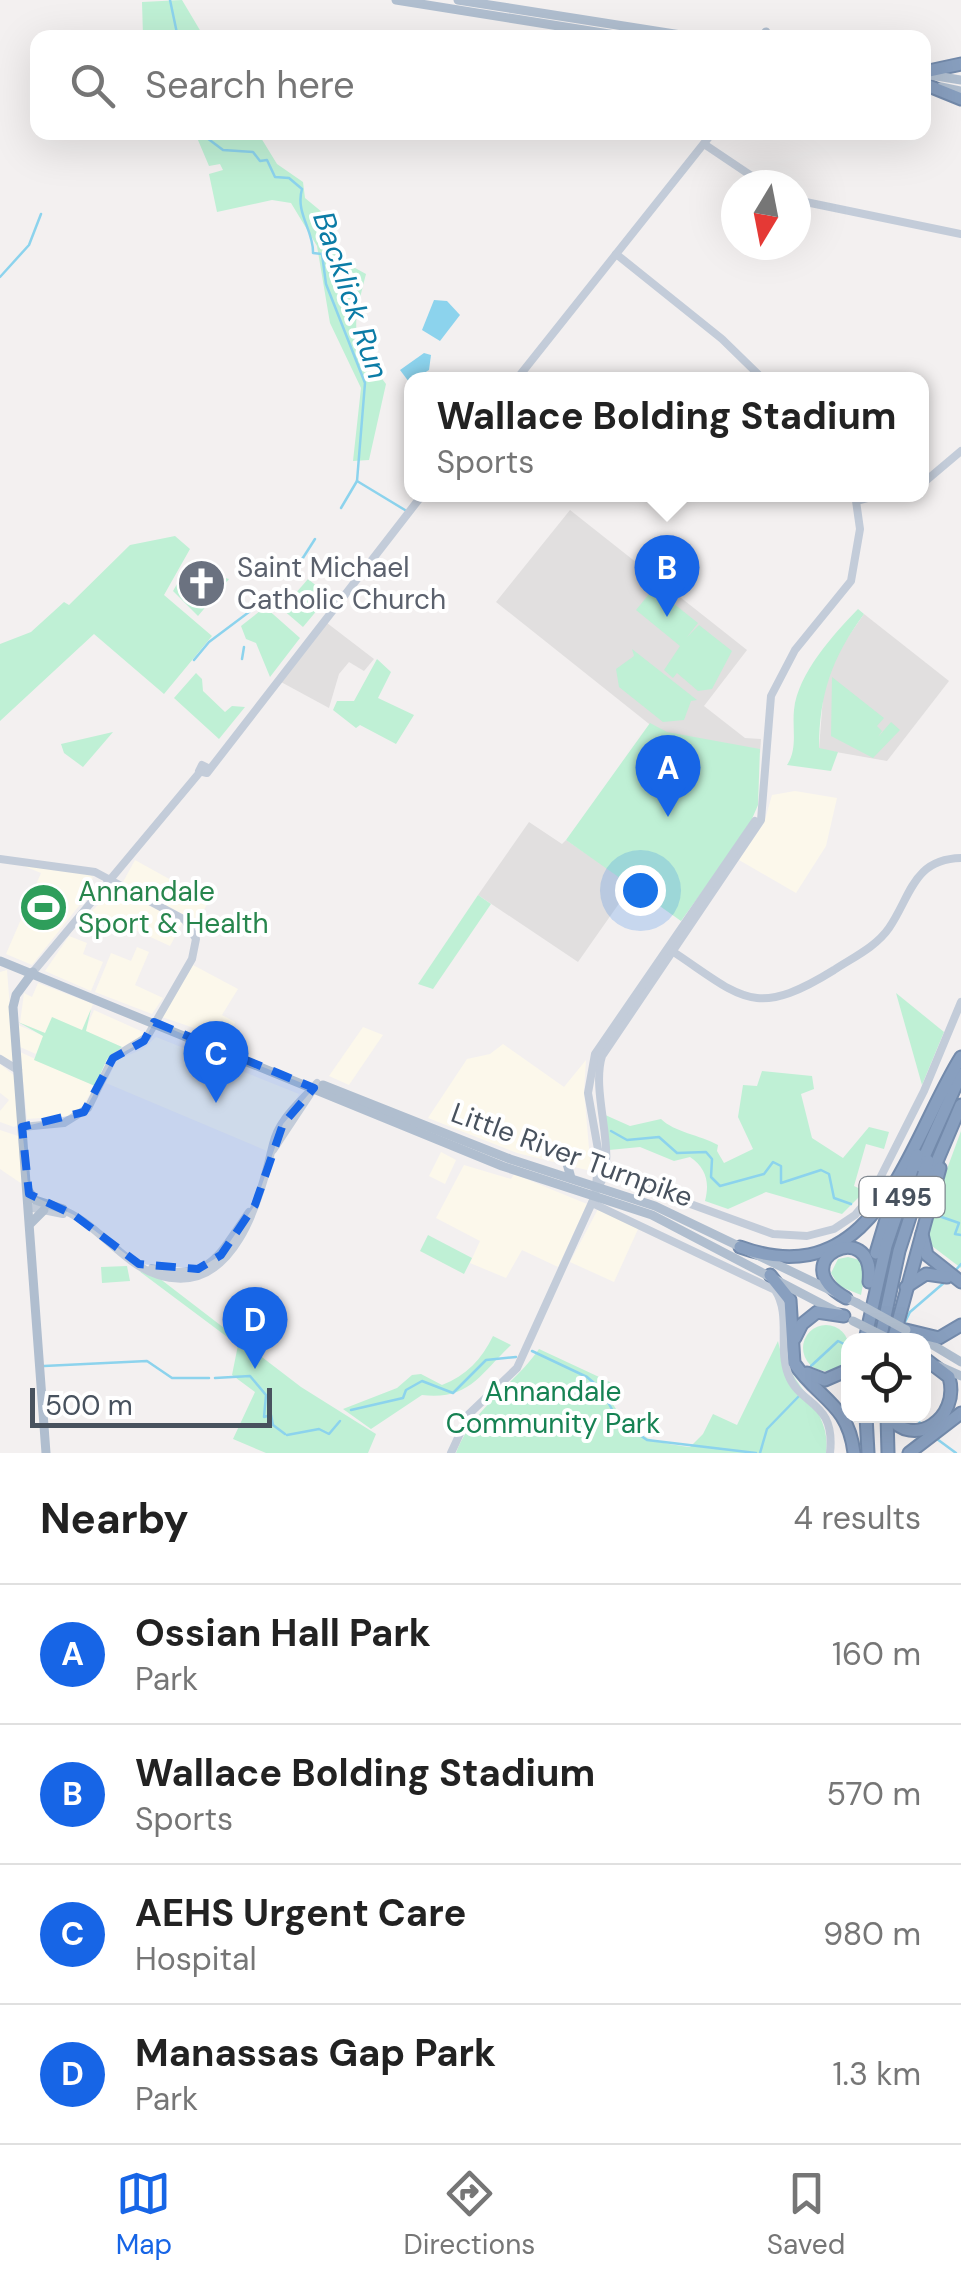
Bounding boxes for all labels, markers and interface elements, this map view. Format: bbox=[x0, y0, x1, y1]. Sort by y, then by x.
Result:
search box bbox=[30, 30, 931, 140]
icon: search bbox=[65, 58, 120, 113]
text: Search here bbox=[145, 60, 355, 110]
north arrow bbox=[721, 170, 811, 260]
water label: Backlick Run bbox=[304, 206, 398, 384]
popup bbox=[404, 372, 929, 502]
text: Wallace Bolding Stadium bbox=[436, 391, 897, 441]
text: Sports bbox=[436, 441, 534, 483]
pin: B bbox=[634, 534, 700, 617]
place label: Saint Michael Catholic Church bbox=[237, 549, 446, 618]
church icon: Saint Michael Catholic Church bbox=[176, 557, 228, 609]
pin: A bbox=[636, 734, 700, 817]
your location bbox=[615, 865, 666, 916]
place label: Annandale Sport & Health bbox=[78, 873, 269, 942]
sports icon: Annandale Sport & Health bbox=[17, 881, 69, 933]
pin: C bbox=[184, 1020, 248, 1103]
street label: Little River Turnpike bbox=[446, 1094, 698, 1216]
road number: I 495 bbox=[860, 1177, 944, 1217]
pin: D bbox=[222, 1286, 288, 1369]
map controls bbox=[841, 1333, 931, 1423]
button: locate bbox=[841, 1333, 931, 1423]
park label: Annandale Community Park bbox=[446, 1373, 660, 1442]
scale bar bbox=[30, 1383, 272, 1428]
text: 500 m bbox=[45, 1387, 133, 1424]
text: Nearby bbox=[40, 1491, 189, 1546]
text: 4 results bbox=[794, 1497, 921, 1539]
text: Ossian Hall Park bbox=[135, 1608, 431, 1658]
text: A bbox=[61, 1633, 84, 1675]
text: 160 m bbox=[832, 1633, 921, 1675]
text: Park bbox=[135, 1658, 198, 1700]
text: Wallace Bolding Stadium bbox=[135, 1748, 595, 1798]
text: B bbox=[62, 1773, 83, 1815]
text: 570 m bbox=[826, 1773, 921, 1815]
text: Sports bbox=[135, 1798, 233, 1840]
text: AEHS Urgent Care bbox=[135, 1888, 466, 1938]
text: C bbox=[61, 1913, 84, 1955]
text: 980 m bbox=[823, 1913, 921, 1955]
text: Hospital bbox=[135, 1938, 257, 1980]
text: Manassas Gap Park bbox=[135, 2028, 496, 2078]
text: D bbox=[61, 2053, 84, 2095]
text: 1.3 km bbox=[833, 2053, 921, 2095]
text: Park bbox=[135, 2078, 198, 2120]
tab: Map bbox=[116, 2166, 172, 2263]
tab: Directions bbox=[404, 2166, 535, 2263]
tab: Saved bbox=[767, 2166, 845, 2263]

